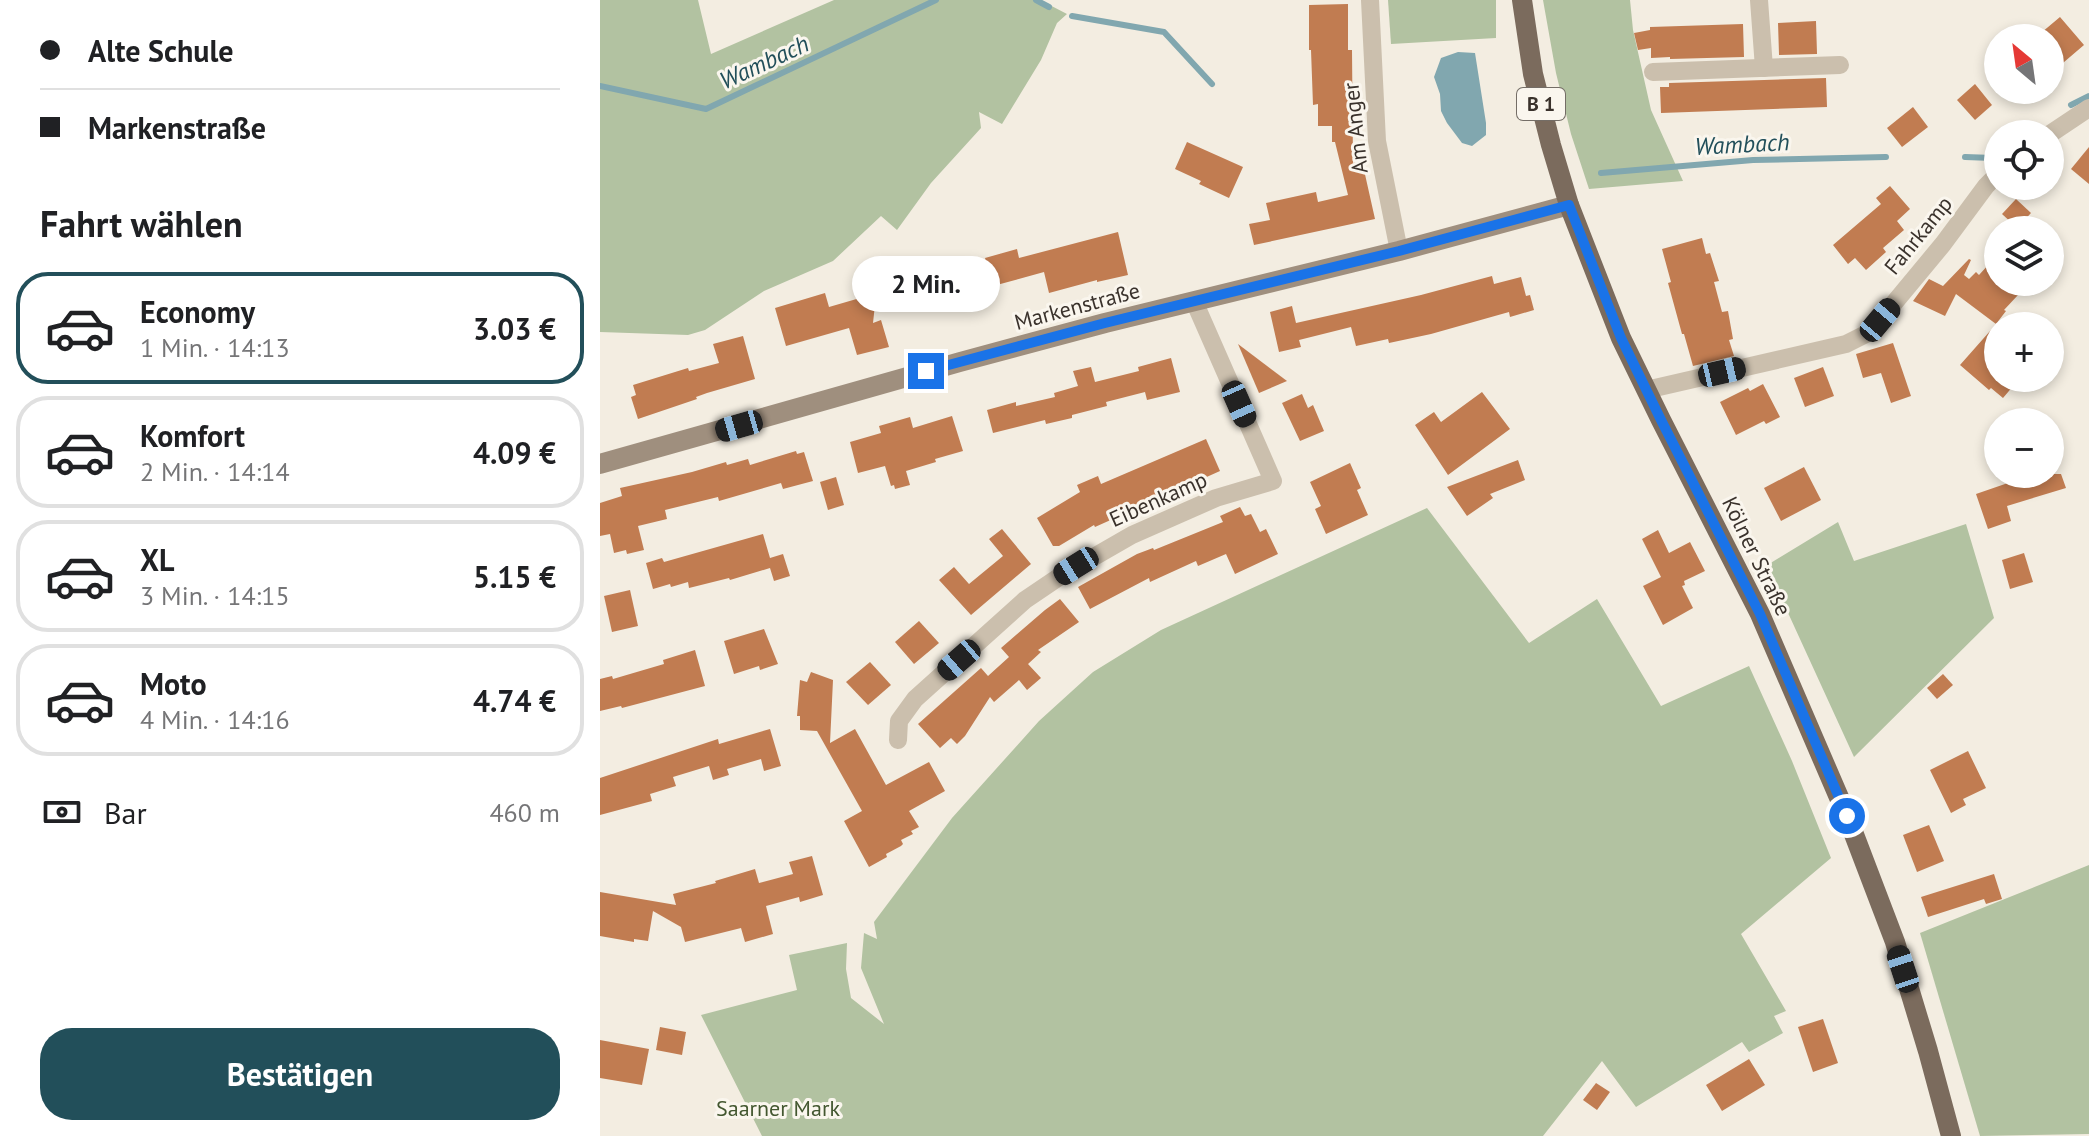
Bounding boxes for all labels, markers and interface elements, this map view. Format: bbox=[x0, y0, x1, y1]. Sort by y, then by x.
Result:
north arrow bbox=[1984, 24, 2064, 104]
map controls bbox=[1984, 24, 2064, 488]
water label: Wambach bbox=[714, 28, 814, 96]
text: Alte Schule bbox=[88, 31, 234, 70]
street label: Am Anger bbox=[1336, 81, 1374, 175]
road number: B 1 bbox=[1517, 88, 1565, 120]
text: Markenstraße bbox=[88, 108, 266, 147]
button: locate bbox=[1984, 120, 2064, 200]
water label: Wambach bbox=[1694, 126, 1790, 162]
street label: Fahrkamp bbox=[1878, 190, 1958, 280]
text: Fahrt wählen bbox=[40, 200, 243, 247]
button: layers bbox=[1984, 216, 2064, 296]
callout: 2 Min. bbox=[852, 255, 1000, 311]
text: 2 Min. bbox=[891, 267, 961, 300]
street label: Markenstraße bbox=[1011, 276, 1143, 336]
icon: car bbox=[44, 292, 116, 364]
text: Economy bbox=[140, 292, 255, 331]
car bbox=[1855, 294, 1905, 346]
text: 3.03 € bbox=[473, 309, 556, 348]
button: + bbox=[1984, 312, 2064, 392]
text: 1 Min. · 14:13 bbox=[140, 331, 290, 364]
route end bbox=[908, 353, 944, 389]
car bbox=[1696, 355, 1748, 389]
car bbox=[1218, 377, 1260, 431]
car bbox=[713, 408, 765, 444]
button: − bbox=[1984, 408, 2064, 488]
icon: car bbox=[44, 416, 116, 488]
text: Komfort bbox=[140, 416, 245, 455]
text: 4.09 € bbox=[473, 433, 556, 472]
text: 2 Min. · 14:14 bbox=[140, 455, 290, 488]
street label: Eibenkamp bbox=[1105, 465, 1211, 533]
street label: Kölner Straße bbox=[1716, 492, 1798, 620]
icon: car bbox=[44, 540, 116, 612]
text: XL bbox=[140, 540, 174, 579]
car bbox=[1049, 543, 1103, 589]
text: 5.15 € bbox=[473, 557, 556, 596]
text: 3 Min. · 14:15 bbox=[140, 579, 290, 612]
car bbox=[933, 635, 985, 685]
icon: car bbox=[44, 664, 116, 736]
text: Moto bbox=[140, 664, 207, 703]
text: 4.74 € bbox=[473, 681, 556, 720]
text: 4 Min. · 14:16 bbox=[140, 703, 290, 736]
icon: cash bbox=[40, 790, 84, 834]
text: Bar bbox=[104, 793, 147, 832]
text: 460 m bbox=[489, 796, 560, 829]
route start bbox=[1829, 798, 1865, 834]
car bbox=[1884, 942, 1922, 996]
button: Bestätigen bbox=[40, 1028, 560, 1120]
park label: Saarner Mark bbox=[716, 1094, 840, 1122]

